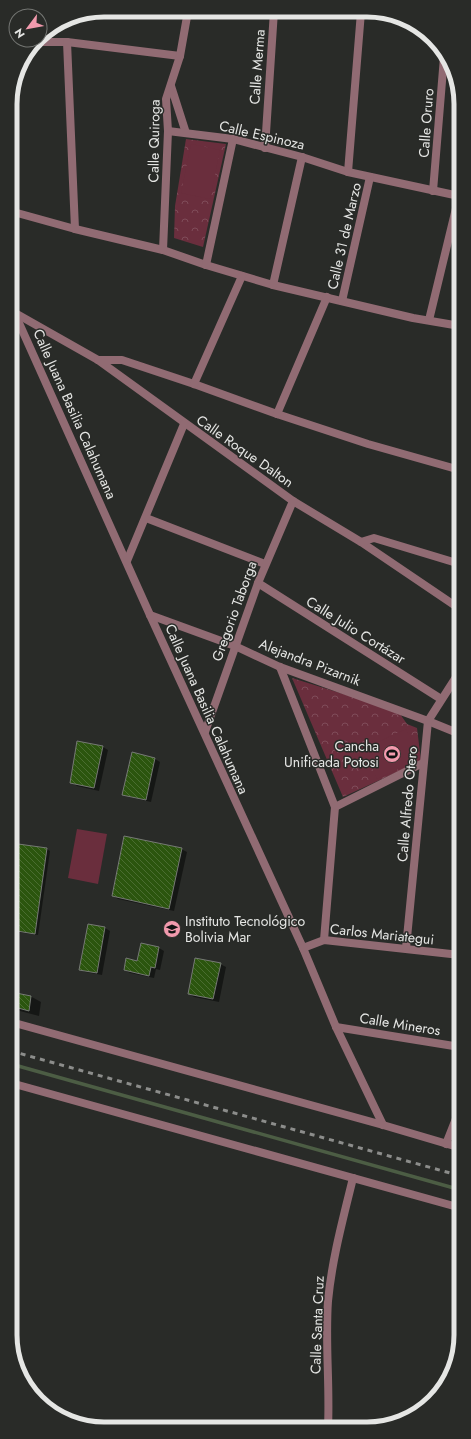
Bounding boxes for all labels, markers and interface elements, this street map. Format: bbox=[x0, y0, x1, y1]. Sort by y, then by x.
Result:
north arrow bbox=[8, 8, 48, 48]
text: N bbox=[10, 25, 29, 41]
street label: Calle Merma bbox=[244, 29, 270, 105]
street label: Calle Oruro bbox=[414, 87, 438, 158]
street label: Calle Quiroga bbox=[143, 99, 165, 183]
street label: Calle Espinoza bbox=[217, 115, 307, 155]
street label: Calle 31 de Marzo bbox=[322, 180, 366, 291]
street label: Calle Juana Basilia Calahumana bbox=[28, 326, 122, 502]
street label: Calle Roque Dalton bbox=[192, 410, 298, 492]
street label: Gregorio Taborga bbox=[207, 558, 261, 664]
street label: Calle Julio Cortázar bbox=[302, 591, 410, 669]
street label: Calle Juana Basilia Calahumana bbox=[160, 621, 254, 797]
street label: Alejandra Pizarnik bbox=[256, 633, 364, 691]
place label: Cancha Unificada Potosi bbox=[284, 736, 379, 772]
sports icon: Cancha Unificada Potosi bbox=[382, 744, 402, 764]
street label: Calle Alfredo Otero bbox=[392, 745, 422, 863]
place label: Instituto Tecnológico Bolivia Mar bbox=[185, 911, 306, 947]
school or university icon: Instituto Tecnológico Bolivia Mar bbox=[162, 919, 182, 939]
street label: Carlos Mariategui bbox=[329, 919, 435, 949]
street label: Calle Mineros bbox=[358, 1008, 442, 1040]
street label: Calle Santa Cruz bbox=[305, 1275, 329, 1375]

